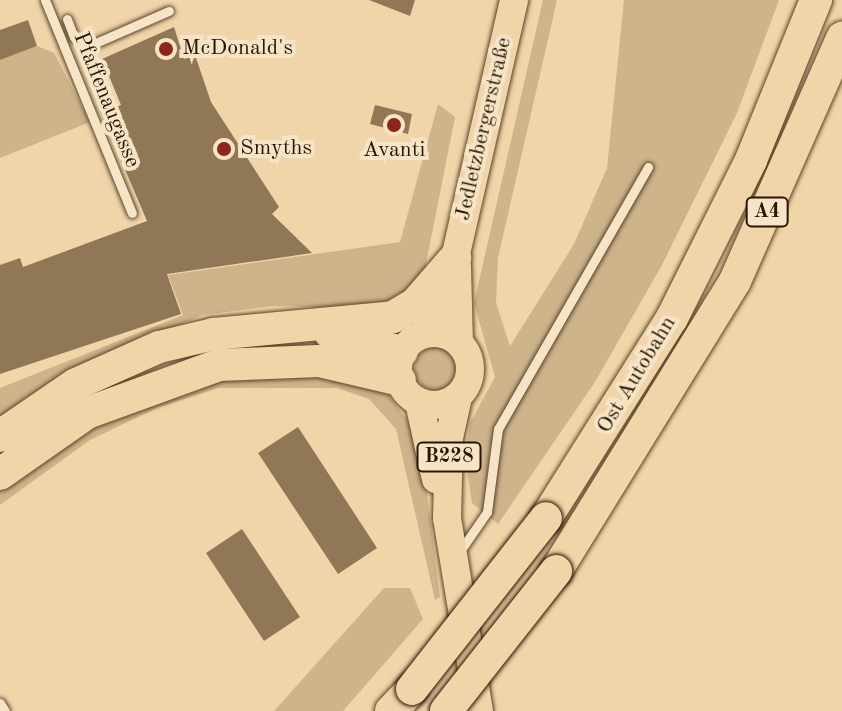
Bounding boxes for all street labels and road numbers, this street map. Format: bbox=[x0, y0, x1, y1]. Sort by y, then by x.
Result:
street label: Pfaffenaugasse bbox=[67, 28, 145, 172]
street label: Jedletzbergerstraße bbox=[450, 35, 518, 223]
road number: A4 bbox=[745, 196, 789, 228]
street label: Ost Autobahn bbox=[592, 312, 682, 438]
road number: B228 bbox=[415, 441, 483, 473]

